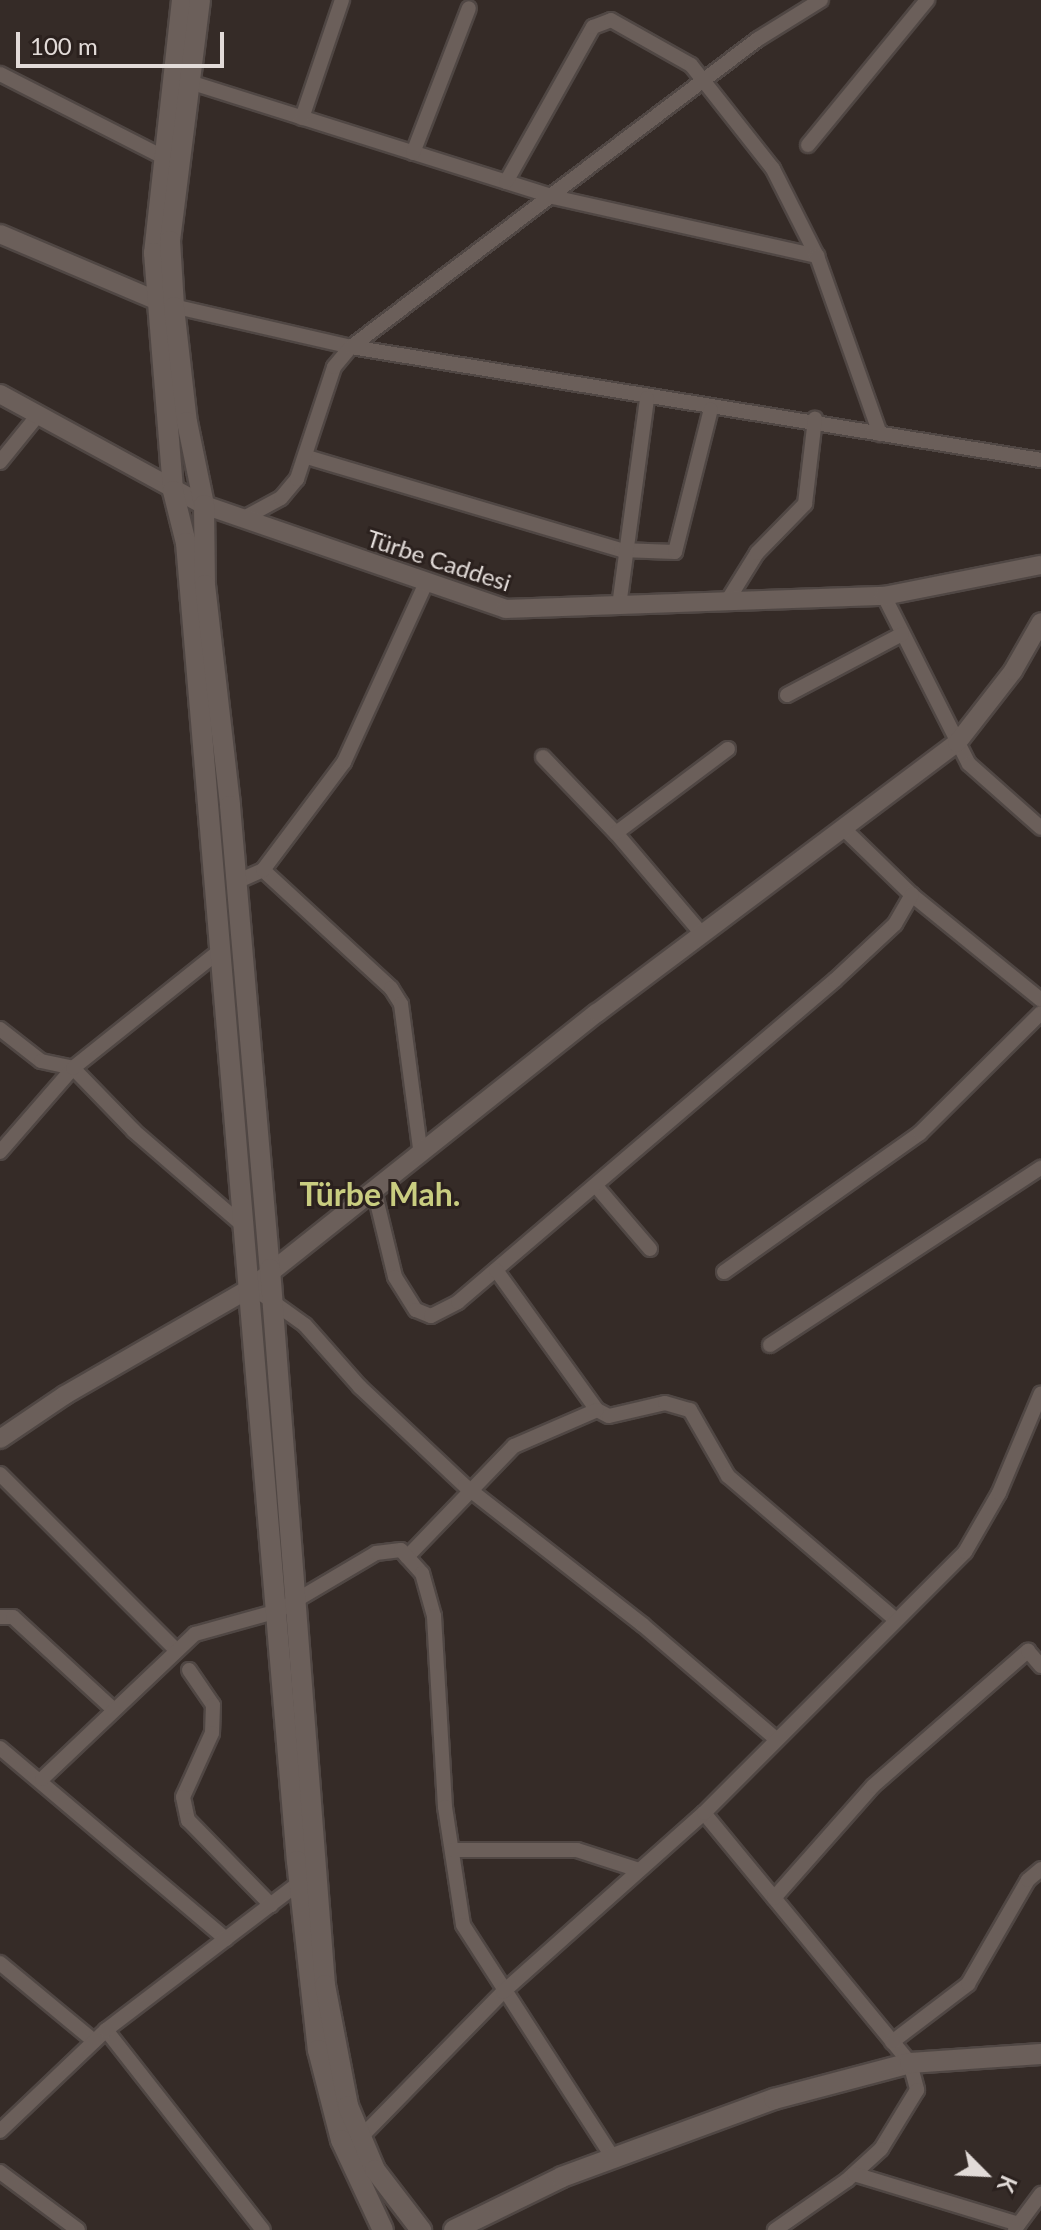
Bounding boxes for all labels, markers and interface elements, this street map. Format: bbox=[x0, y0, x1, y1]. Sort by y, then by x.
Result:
scale bar bbox=[20, 16, 228, 66]
text: 100 m bbox=[30, 31, 98, 60]
street label: Türbe Caddesi bbox=[363, 523, 515, 597]
district label: Türbe Mah. bbox=[300, 1175, 460, 1213]
north arrow bbox=[945, 2134, 1025, 2214]
text: K bbox=[992, 2172, 1023, 2196]

